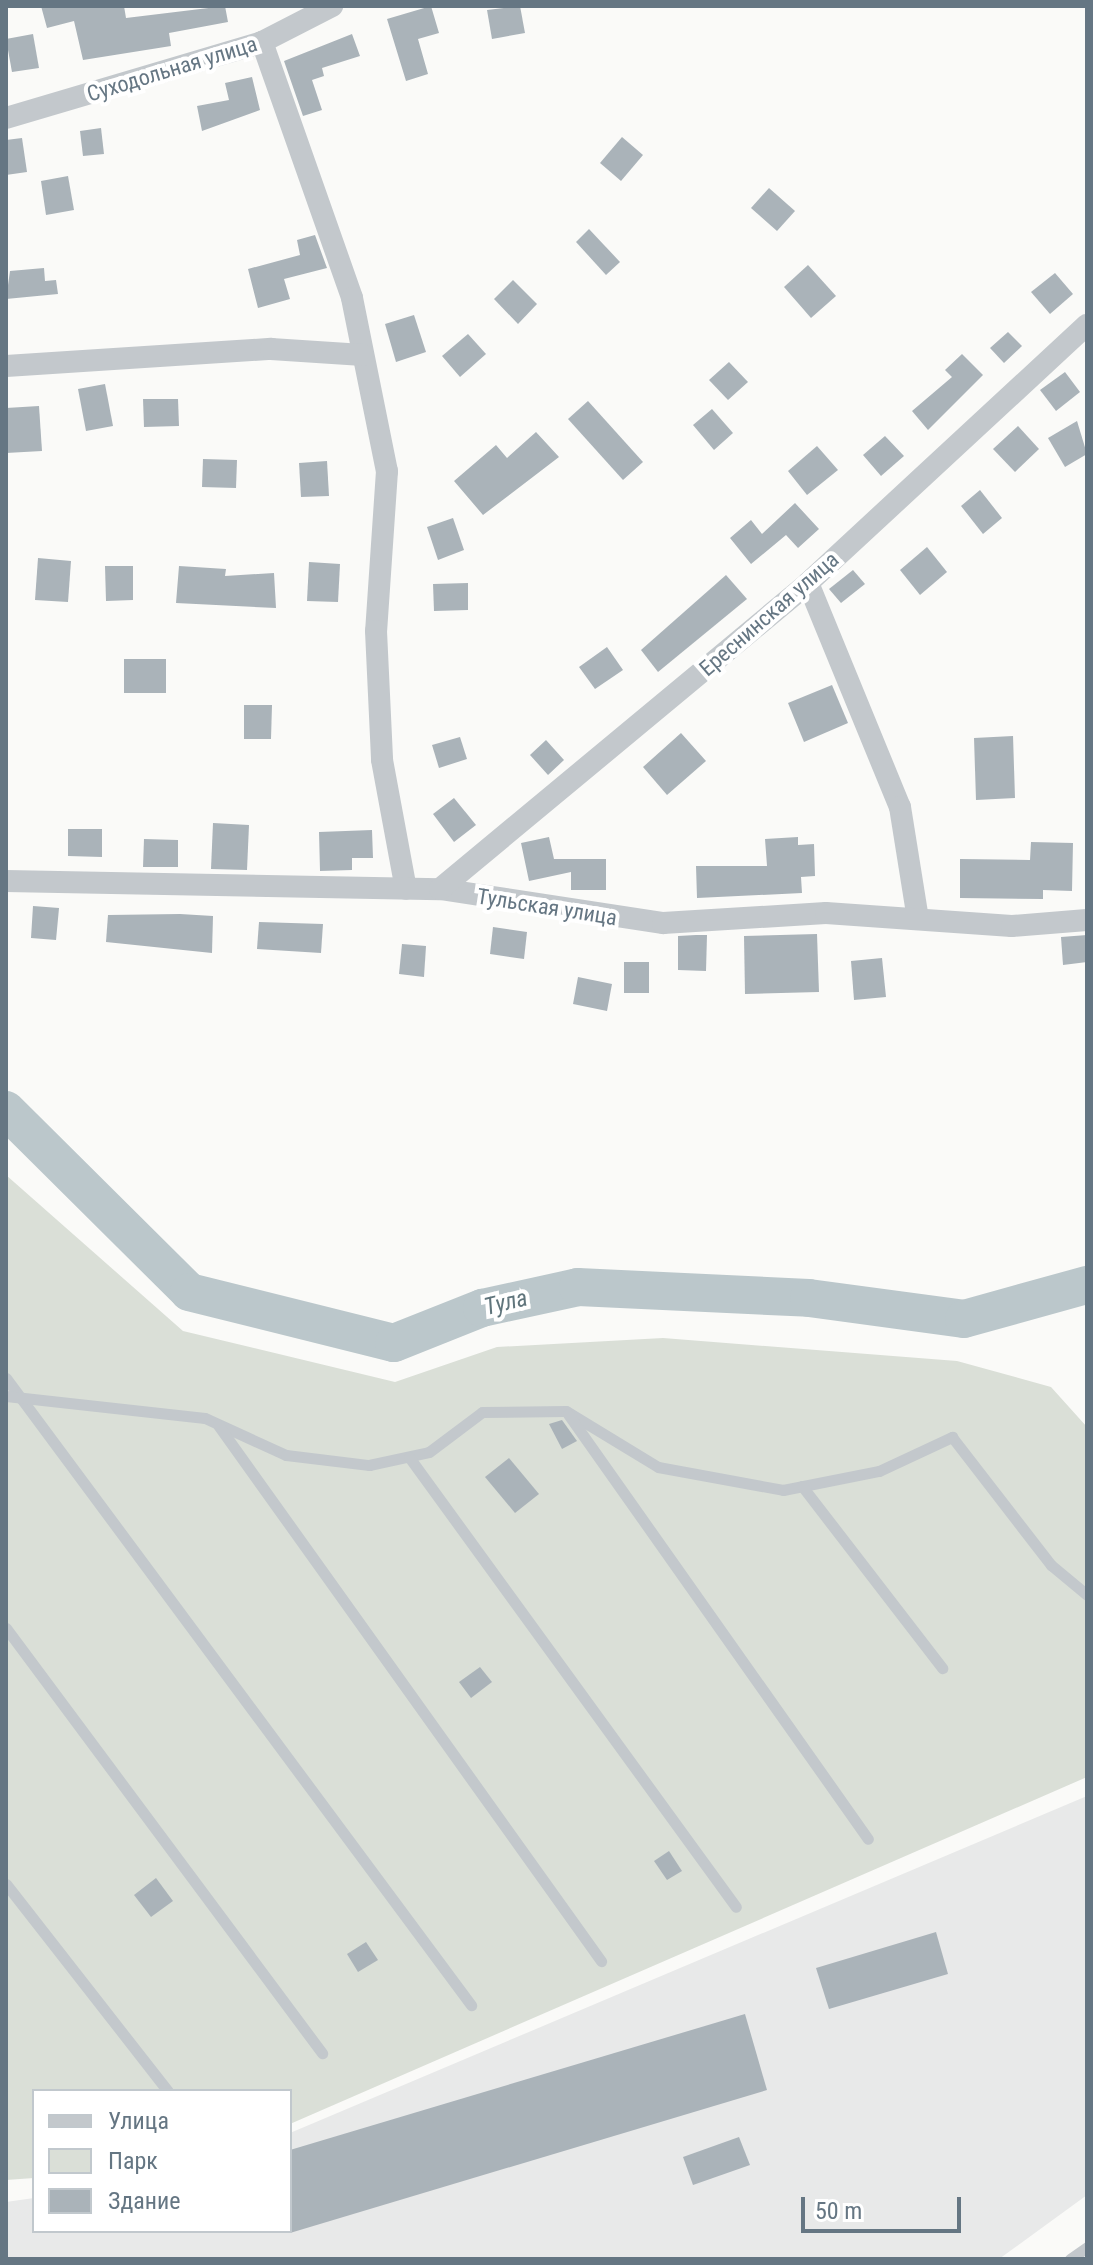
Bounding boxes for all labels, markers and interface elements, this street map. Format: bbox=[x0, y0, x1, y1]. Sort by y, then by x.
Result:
street label: Суходольная улица bbox=[84, 31, 260, 107]
street label: Ереснинская улица bbox=[694, 546, 844, 682]
street label: Тульская улица bbox=[475, 883, 619, 931]
water label: Тула bbox=[481, 1284, 531, 1322]
legend bbox=[32, 2089, 292, 2233]
text: Улица bbox=[108, 2107, 169, 2135]
text: Парк bbox=[108, 2147, 158, 2175]
scale bar bbox=[805, 2181, 965, 2231]
text: Здание bbox=[108, 2187, 180, 2215]
text: 50 m bbox=[815, 2197, 862, 2225]

